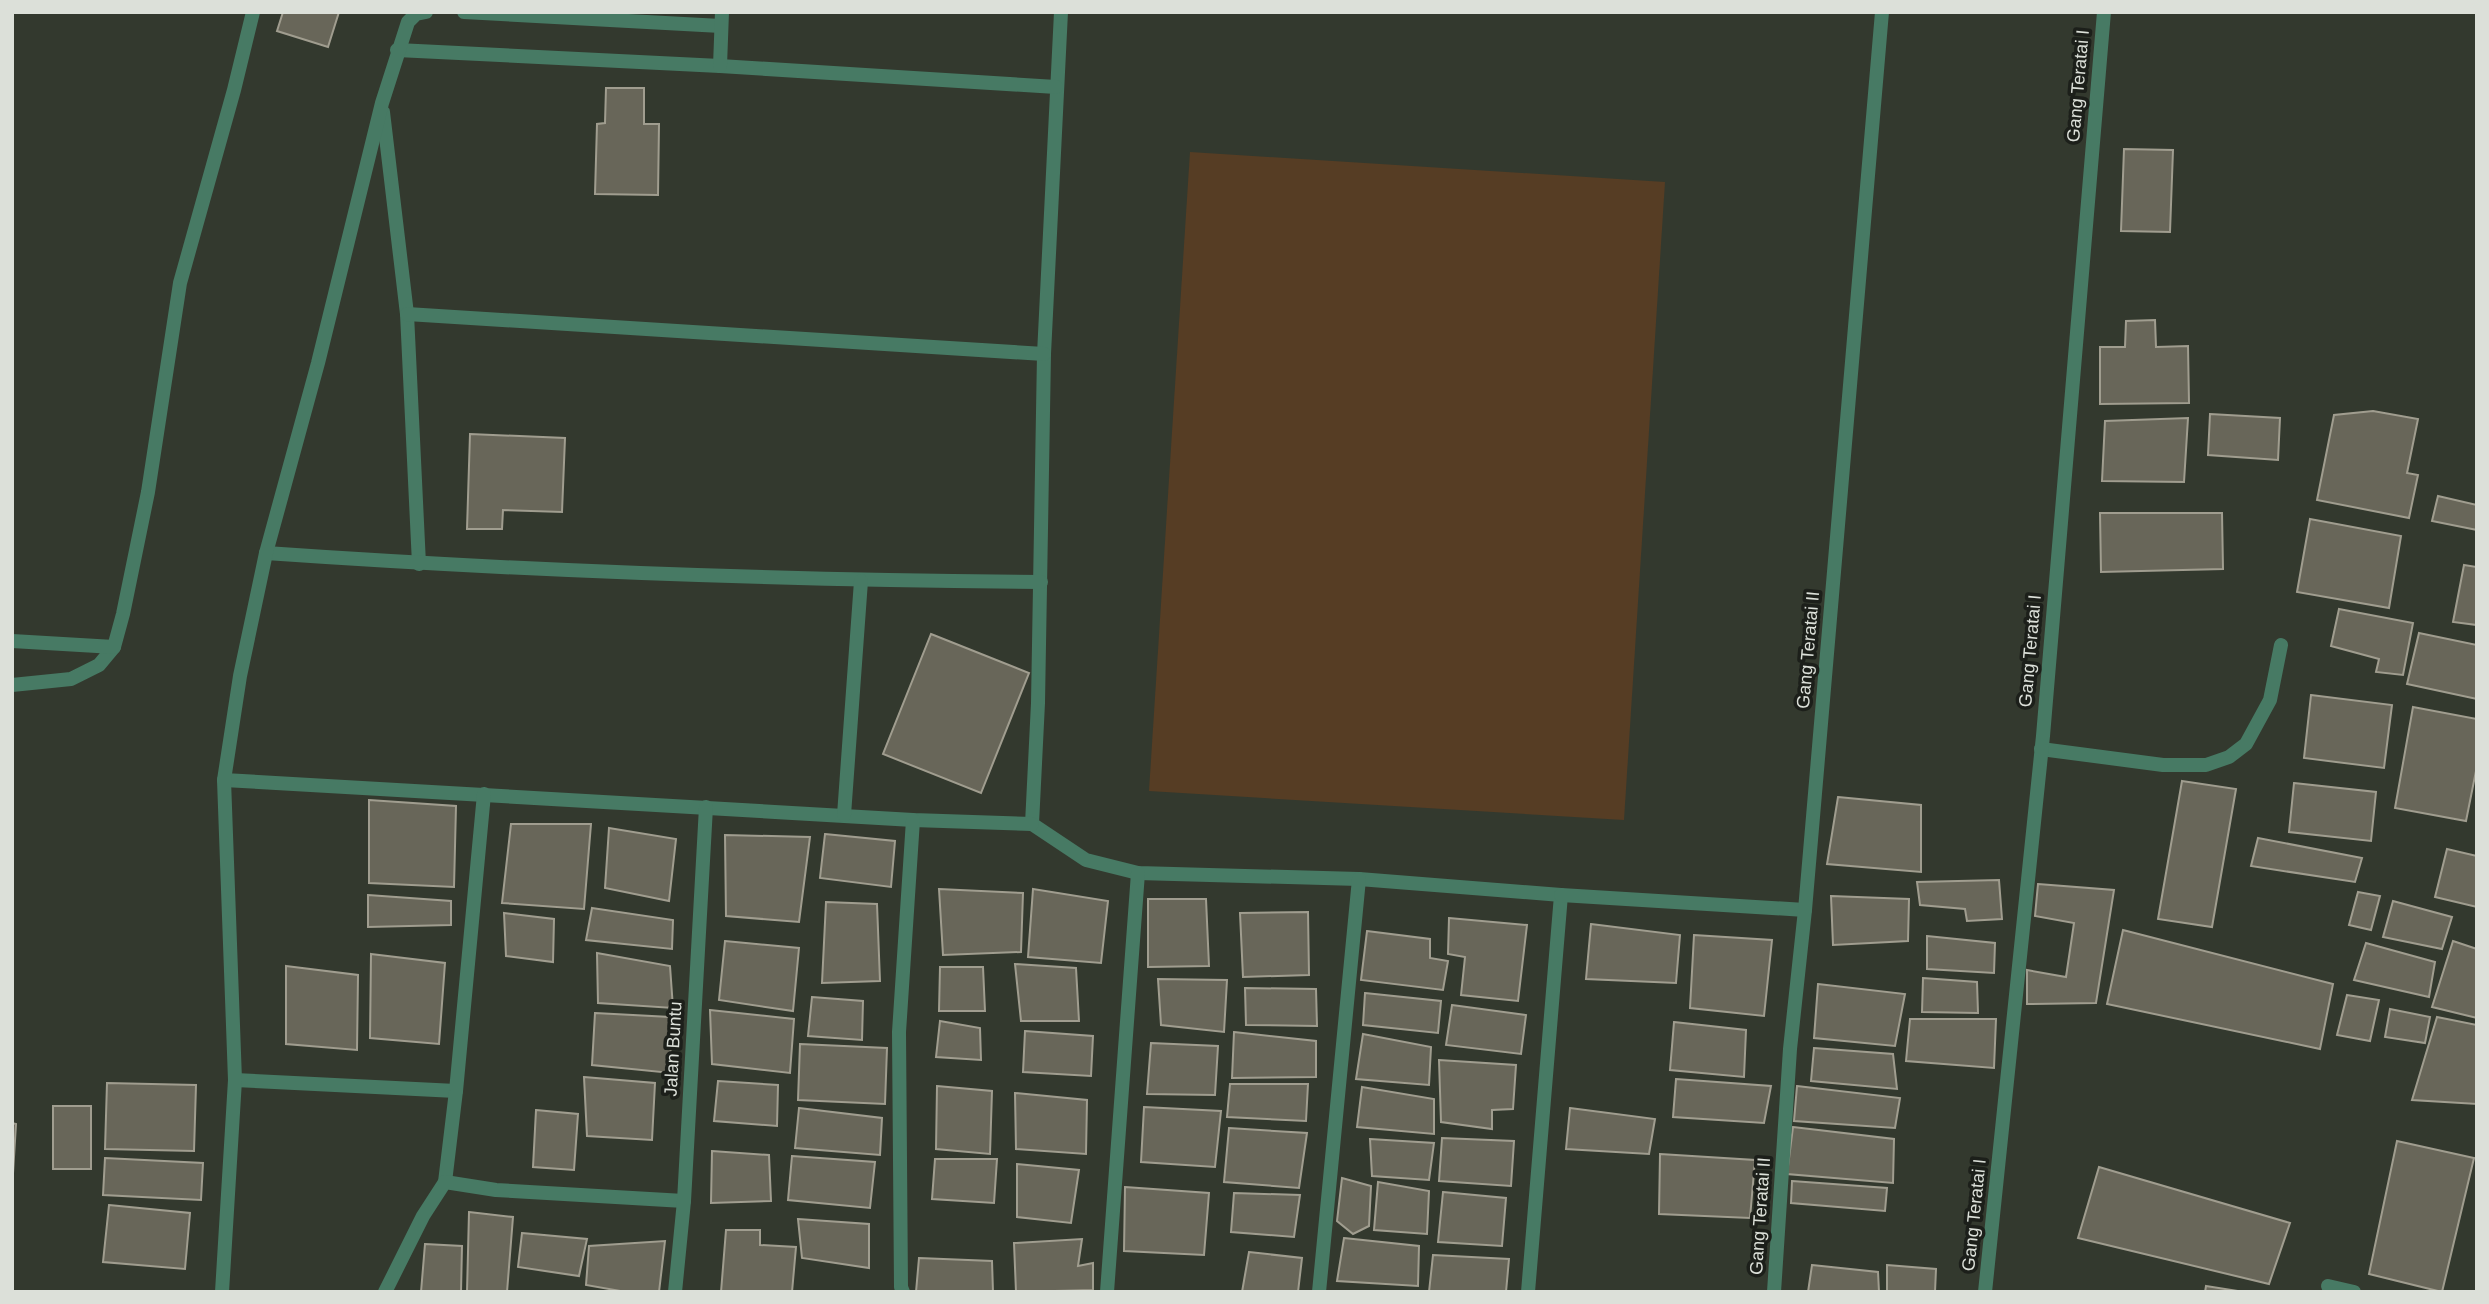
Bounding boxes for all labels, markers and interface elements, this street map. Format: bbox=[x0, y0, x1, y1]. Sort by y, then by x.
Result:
street label: Gang Teratai I bbox=[2063, 29, 2093, 143]
street label: Gang Teratai II bbox=[1793, 590, 1823, 710]
street label: Gang Teratai I bbox=[2015, 594, 2045, 708]
street label: Jalan Buntu bbox=[661, 1001, 685, 1097]
street label: Gang Teratai II bbox=[1746, 1157, 1774, 1275]
street label: Gang Teratai I bbox=[1958, 1158, 1990, 1272]

